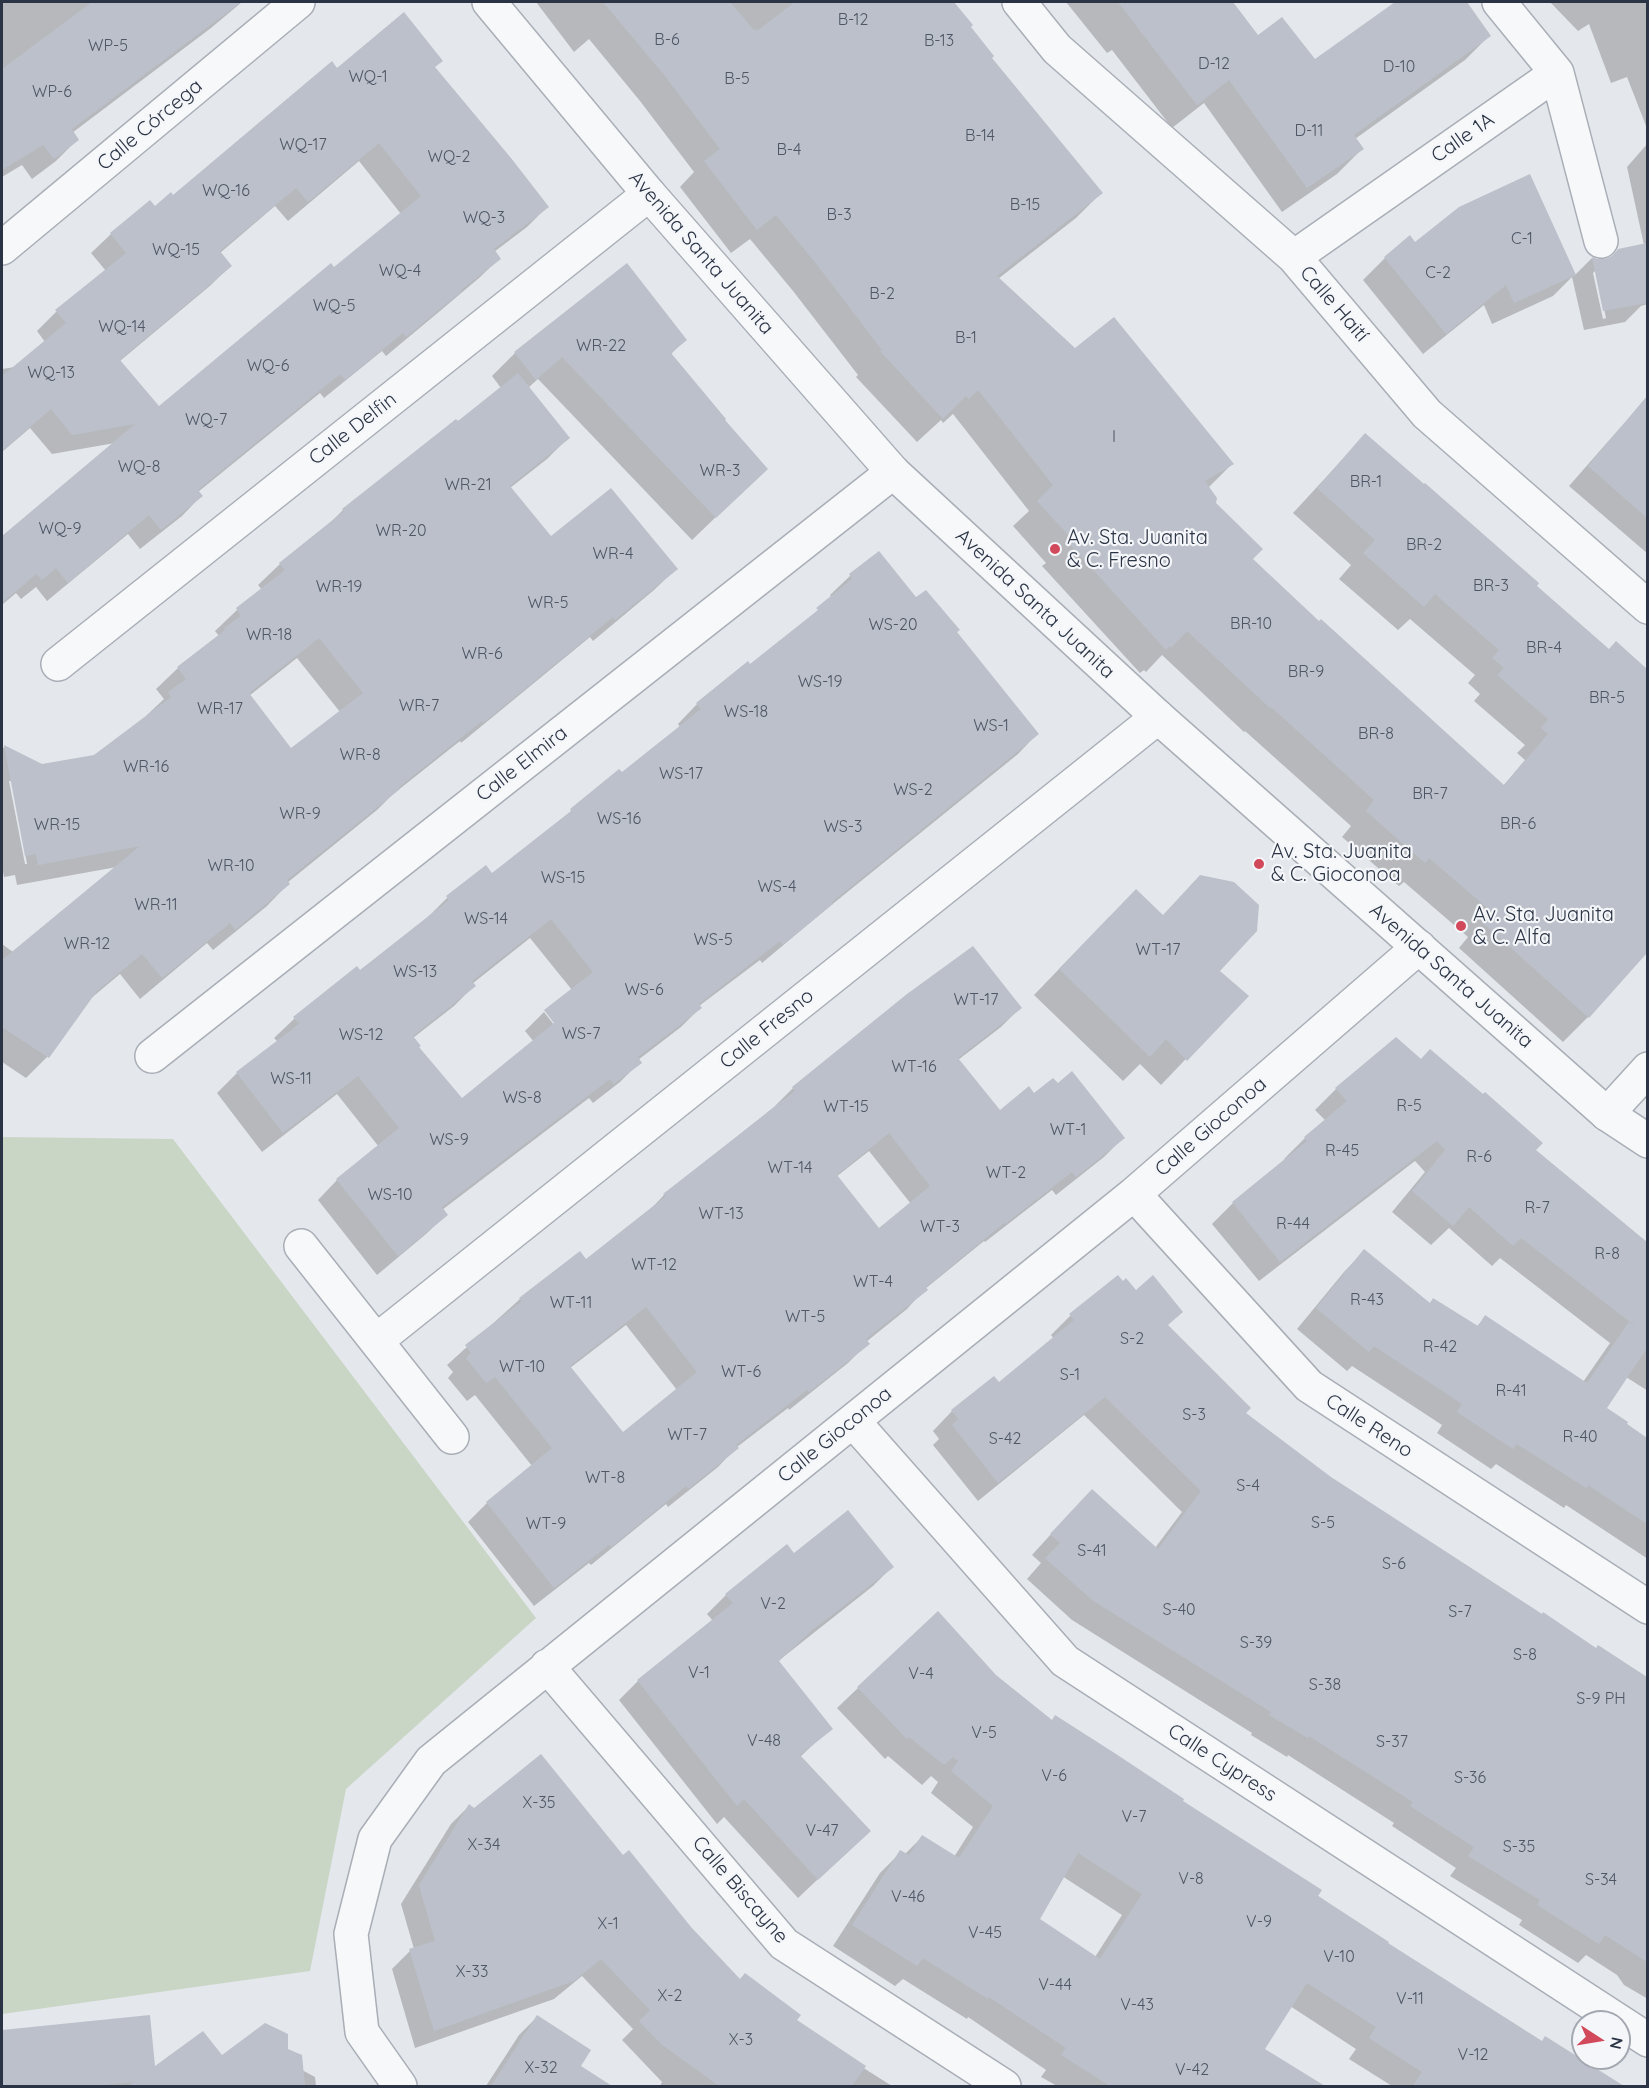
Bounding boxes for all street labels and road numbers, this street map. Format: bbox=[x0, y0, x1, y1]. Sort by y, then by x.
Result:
street label: Calle Córcega bbox=[93, 74, 207, 176]
street label: Calle 1A bbox=[1427, 108, 1499, 168]
street label: Avenida Santa Juanita bbox=[623, 166, 779, 340]
street label: Calle Haití bbox=[1295, 261, 1373, 347]
street label: Calle Delfin bbox=[304, 387, 402, 471]
street label: Avenida Santa Juanita bbox=[951, 524, 1119, 684]
street label: Calle Elmira bbox=[472, 721, 572, 807]
street label: Avenida Santa Juanita bbox=[1364, 898, 1538, 1054]
street label: Calle Fresno bbox=[715, 984, 819, 1074]
street label: Calle Gioconoa bbox=[1151, 1072, 1271, 1182]
street label: Calle Gioconoa bbox=[773, 1382, 897, 1488]
street label: Calle Reno bbox=[1321, 1389, 1417, 1463]
street label: Calle Cypress bbox=[1163, 1719, 1281, 1807]
street label: Calle Biscayne bbox=[687, 1831, 793, 1949]

